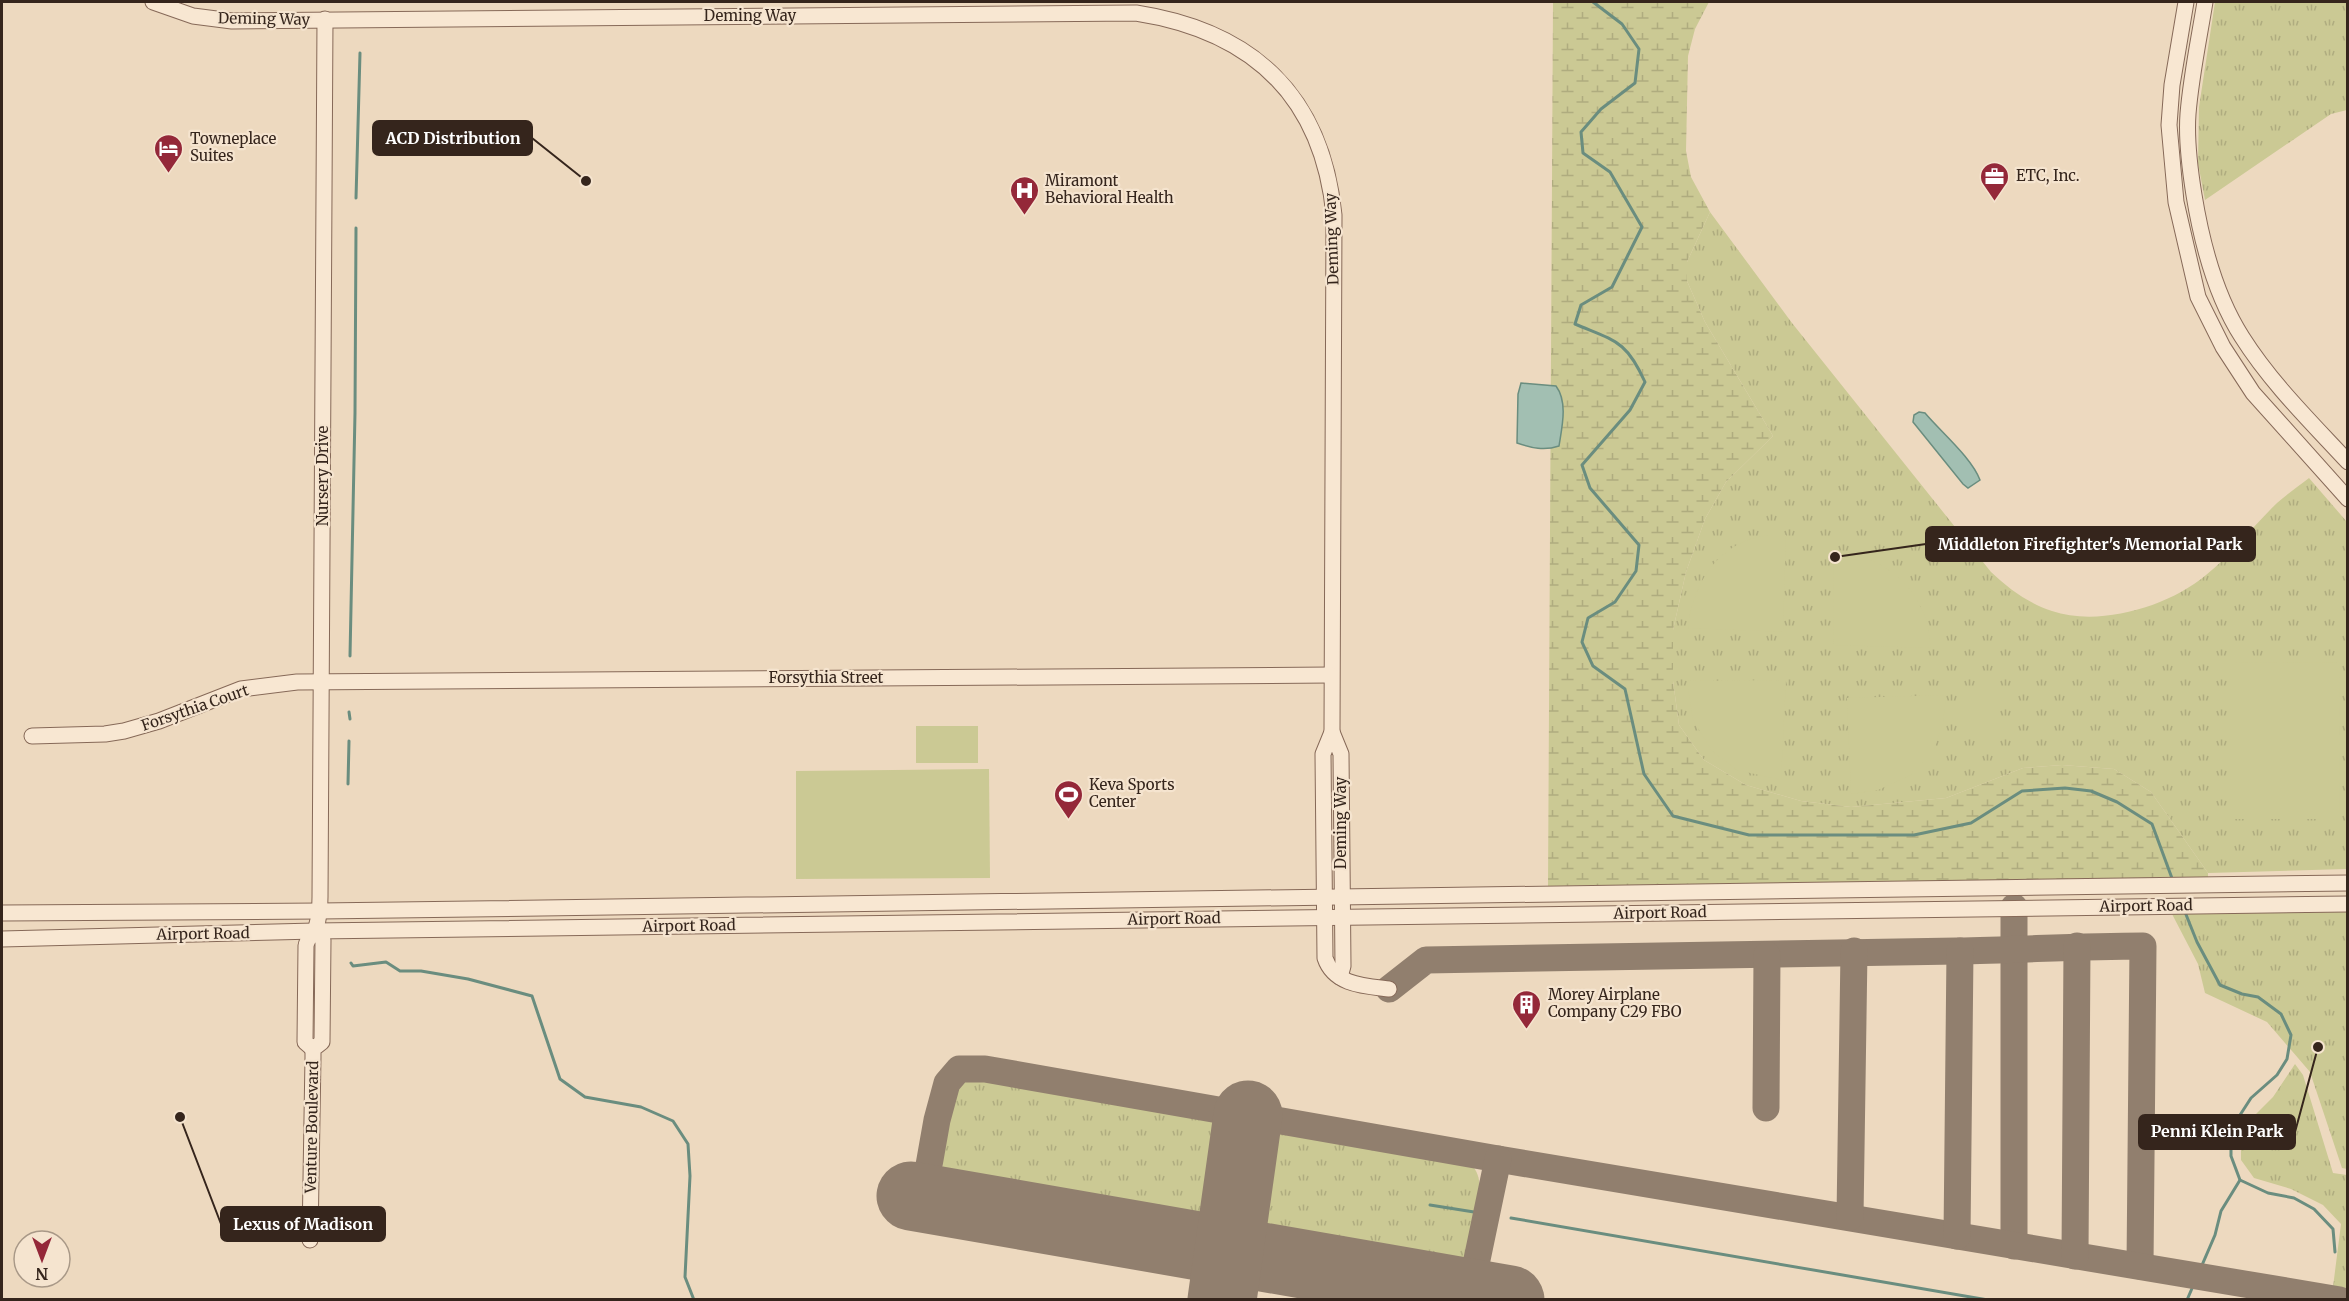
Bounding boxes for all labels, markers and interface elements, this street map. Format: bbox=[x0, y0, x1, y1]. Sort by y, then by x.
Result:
street label: Deming Way bbox=[704, 6, 796, 25]
street label: Deming Way bbox=[218, 8, 311, 29]
callout: ACD Distribution bbox=[373, 121, 532, 155]
text: ACD Distribution bbox=[384, 128, 521, 148]
place label: Towneplace Suites bbox=[190, 129, 277, 165]
hotel icon: Towneplace Suites bbox=[153, 132, 185, 174]
office icon: ETC, Inc. bbox=[1979, 160, 2011, 202]
place label: ETC, Inc. bbox=[2016, 166, 2079, 185]
place label: Miramont Behavioral Health bbox=[1045, 171, 1174, 207]
hospital icon: Miramont Behavioral Health bbox=[1008, 174, 1040, 216]
street label: Deming Way bbox=[1320, 192, 1343, 286]
street label: Nursery Drive bbox=[313, 426, 332, 526]
callout: Middleton Firefighter's Memorial Park bbox=[1926, 527, 2255, 561]
text: Middleton Firefighter's Memorial Park bbox=[1938, 534, 2243, 554]
street label: Forsythia Street bbox=[769, 668, 884, 687]
street label: Forsythia Court bbox=[139, 680, 251, 735]
place label: Keva Sports Center bbox=[1089, 775, 1175, 811]
street label: Deming Way bbox=[1331, 777, 1350, 869]
sports icon: Keva Sports Center bbox=[1052, 778, 1084, 820]
street label: Airport Road bbox=[2098, 895, 2193, 916]
street label: Airport Road bbox=[1612, 902, 1707, 923]
street label: Airport Road bbox=[1126, 908, 1221, 929]
street label: Airport Road bbox=[641, 915, 736, 936]
street label: Airport Road bbox=[155, 923, 250, 944]
place label: Morey Airplane Company C29 FBO bbox=[1548, 985, 1682, 1021]
building icon: Morey Airplane Company C29 FBO bbox=[1511, 988, 1543, 1030]
street label: Venture Boulevard bbox=[301, 1061, 322, 1194]
callout: Penni Klein Park bbox=[2139, 1115, 2295, 1149]
text: Penni Klein Park bbox=[2151, 1121, 2284, 1141]
callout: Lexus of Madison bbox=[221, 1207, 385, 1241]
text: Lexus of Madison bbox=[233, 1214, 373, 1234]
north arrow bbox=[12, 1229, 72, 1289]
text: N bbox=[35, 1264, 48, 1284]

